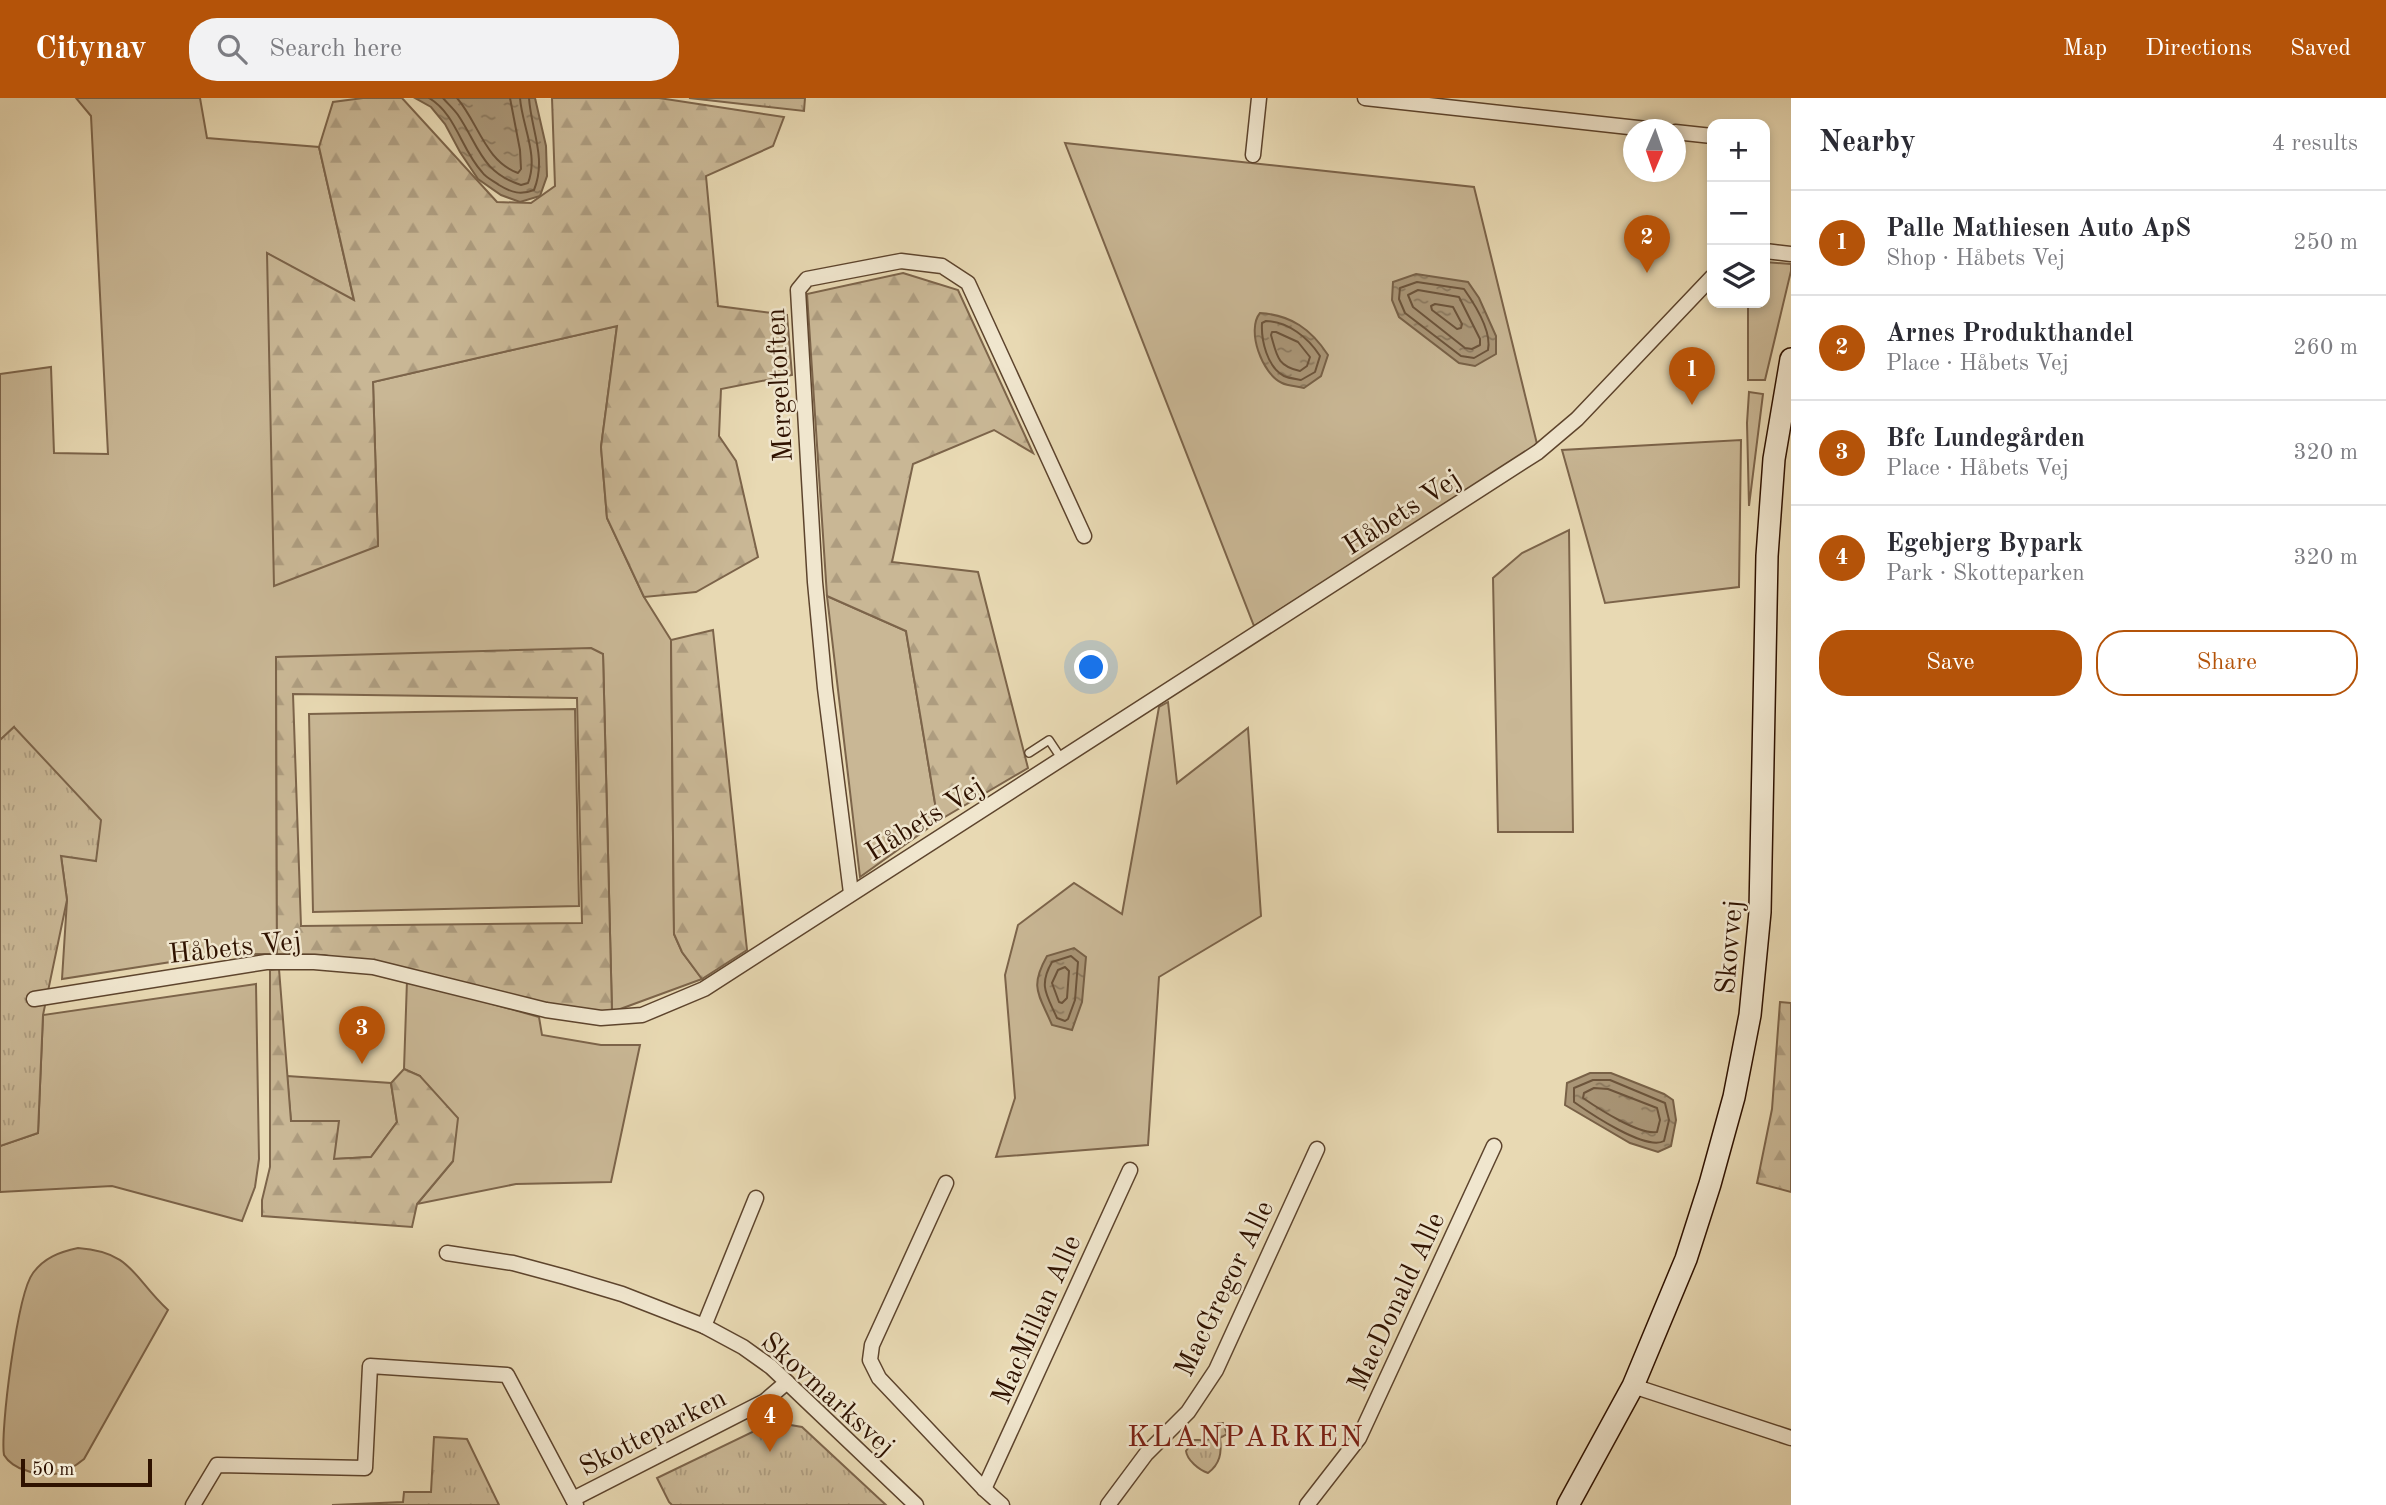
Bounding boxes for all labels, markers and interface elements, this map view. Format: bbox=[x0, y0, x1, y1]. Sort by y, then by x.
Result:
search box bbox=[189, 18, 679, 81]
icon: search bbox=[213, 30, 251, 68]
text: Citynav bbox=[35, 33, 147, 66]
text: Search here bbox=[269, 36, 402, 62]
text: Map bbox=[2063, 37, 2107, 61]
text: Directions bbox=[2145, 37, 2252, 61]
text: Saved bbox=[2290, 37, 2351, 61]
north arrow bbox=[1623, 119, 1686, 182]
map controls bbox=[1707, 119, 1770, 308]
button: + bbox=[1707, 119, 1770, 182]
text: Nearby bbox=[1819, 128, 1916, 158]
text: 4 results bbox=[2272, 132, 2358, 155]
button: − bbox=[1707, 182, 1770, 245]
pin: 2 bbox=[1624, 215, 1670, 273]
text: Palle Mathiesen Auto ApS bbox=[1886, 216, 2191, 242]
text: 1 bbox=[1835, 231, 1849, 254]
text: 250 m bbox=[2293, 231, 2358, 254]
button: layers bbox=[1707, 245, 1770, 308]
text: Shop · Håbets Vej bbox=[1886, 247, 2065, 270]
street label: Mergeltoften bbox=[763, 307, 799, 463]
text: Arnes Produkthandel bbox=[1886, 321, 2134, 347]
text: 2 bbox=[1835, 336, 1849, 359]
text: 260 m bbox=[2293, 336, 2358, 359]
pin: 1 bbox=[1669, 347, 1715, 405]
text: Place · Håbets Vej bbox=[1886, 352, 2069, 375]
text: Bfc Lundegården bbox=[1886, 426, 2085, 452]
text: 3 bbox=[1835, 441, 1849, 464]
text: 320 m bbox=[2293, 441, 2358, 464]
text: Place · Håbets Vej bbox=[1886, 457, 2069, 480]
street label: Håbets Vej bbox=[1339, 465, 1466, 562]
text: Egebjerg Bypark bbox=[1886, 531, 2083, 557]
text: 4 bbox=[1835, 546, 1849, 569]
text: 320 m bbox=[2293, 546, 2358, 569]
text: Park · Skotteparken bbox=[1886, 562, 2085, 585]
button: Save bbox=[1819, 630, 2082, 696]
button: Share bbox=[2096, 630, 2358, 696]
your location bbox=[1074, 650, 1108, 684]
street label: Håbets Vej bbox=[861, 773, 990, 868]
street label: Skovvej bbox=[1713, 899, 1749, 996]
street label: Håbets Vej bbox=[167, 928, 303, 970]
pin: 3 bbox=[339, 1006, 385, 1064]
street label: MacGregor Alle bbox=[1171, 1197, 1280, 1382]
street label: MacDonald Alle bbox=[1344, 1209, 1451, 1396]
street label: MacMillan Alle bbox=[988, 1231, 1088, 1409]
street label: Skovmarksvej bbox=[755, 1328, 899, 1462]
street label: Skotteparken bbox=[575, 1385, 731, 1483]
pin: 4 bbox=[747, 1394, 793, 1452]
district label: KLANPARKEN bbox=[1127, 1423, 1365, 1453]
scale bar bbox=[21, 1456, 152, 1488]
text: 50 m bbox=[32, 1461, 74, 1480]

